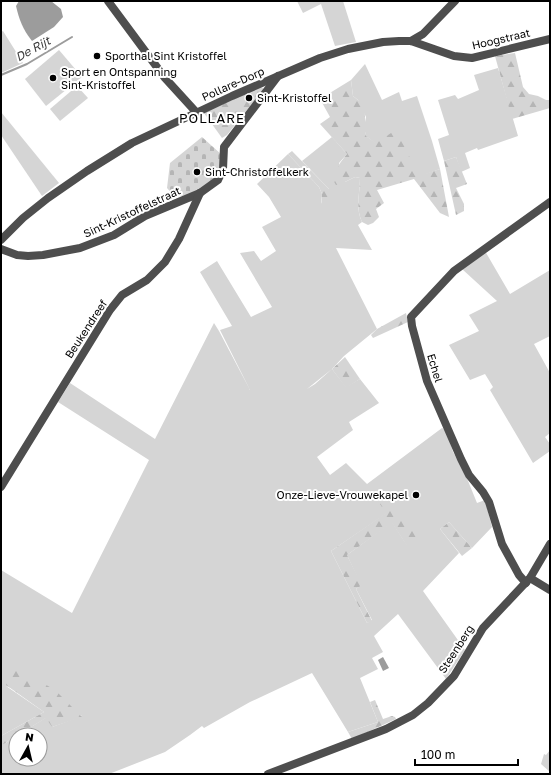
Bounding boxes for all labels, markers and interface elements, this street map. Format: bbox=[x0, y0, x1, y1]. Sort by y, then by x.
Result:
street label: Hoogstraat bbox=[470, 25, 531, 52]
water label: De Rijt bbox=[13, 32, 54, 64]
place label: Sporthal Sint Kristoffel bbox=[105, 49, 227, 62]
marker: Sporthal Sint Kristoffel bbox=[92, 51, 102, 61]
street label: Pollare-Dorp bbox=[200, 64, 266, 103]
place label: Sport en Ontspanning Sint-Kristoffel bbox=[61, 65, 177, 91]
marker: Sport en Ontspanning Sint-Kristoffel bbox=[48, 73, 58, 83]
place label: Sint-Kristoffel bbox=[257, 91, 332, 104]
marker: Sint-Kristoffel bbox=[244, 93, 254, 103]
district label: POLLARE bbox=[179, 110, 245, 126]
place label: Sint-Christoffelkerk bbox=[205, 165, 309, 178]
marker: Sint-Christoffelkerk bbox=[192, 167, 202, 177]
street label: Sint-Kristoffelstraat bbox=[81, 183, 182, 240]
street label: Beukendreef bbox=[62, 297, 109, 360]
street label: Echel bbox=[425, 352, 446, 384]
place label: Onze-Lieve-Vrouwekapel bbox=[277, 488, 408, 501]
marker: Onze-Lieve-Vrouwekapel bbox=[411, 490, 421, 500]
street label: Steenberg bbox=[435, 622, 476, 675]
north arrow bbox=[8, 727, 48, 767]
text: N bbox=[24, 730, 35, 744]
scale bar bbox=[415, 741, 518, 767]
text: 100 m bbox=[421, 747, 455, 762]

